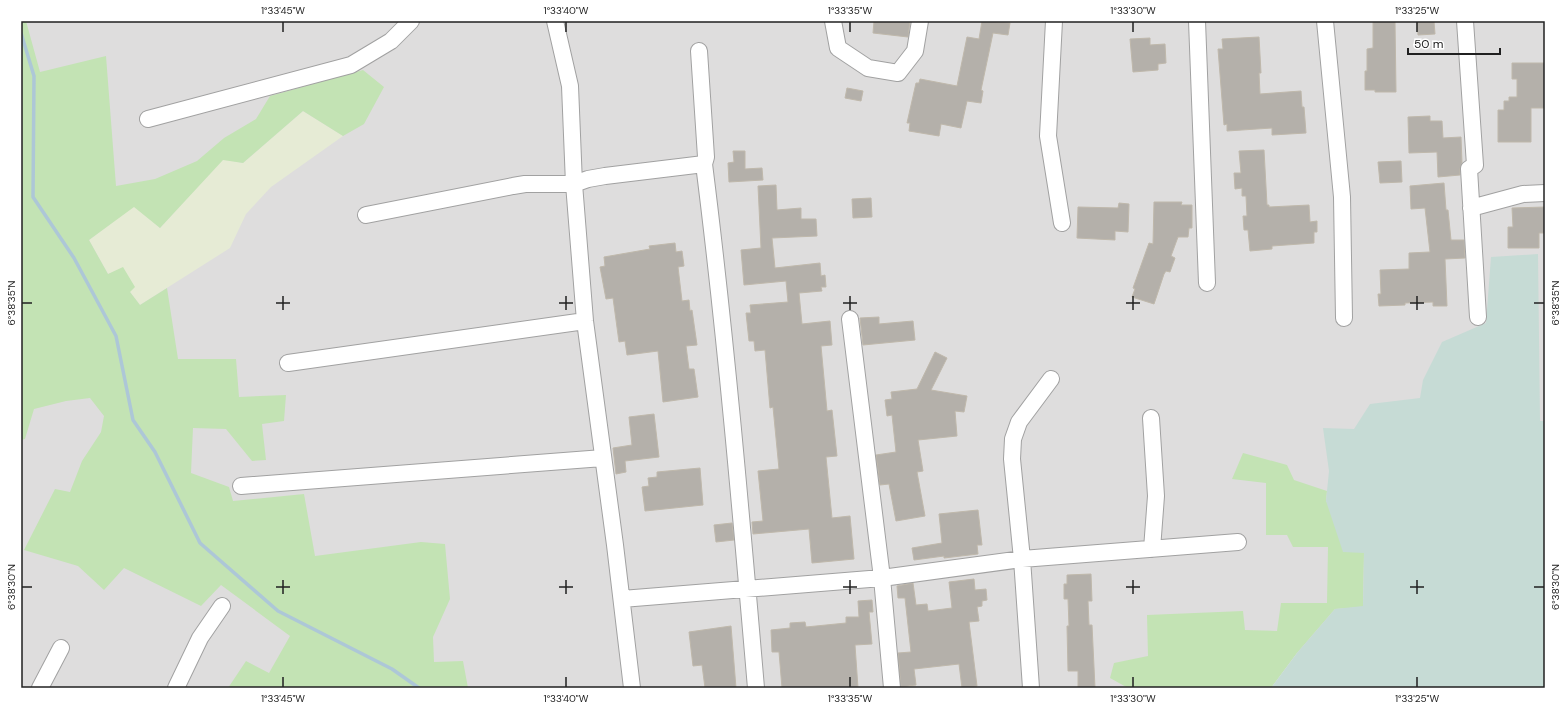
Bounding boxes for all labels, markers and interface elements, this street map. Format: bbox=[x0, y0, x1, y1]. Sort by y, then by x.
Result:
text: 1°33'45"W bbox=[261, 4, 305, 17]
text: 1°33'40"W bbox=[544, 4, 589, 17]
text: 1°33'35"W bbox=[828, 4, 873, 17]
text: 1°33'30"W bbox=[1110, 4, 1156, 17]
text: 1°33'25"W bbox=[1395, 4, 1439, 17]
scale bar bbox=[1408, 30, 1500, 56]
text: 50 m bbox=[1414, 36, 1443, 52]
text: 6°38'35"N bbox=[5, 280, 18, 325]
text: 6°38'35"N bbox=[1549, 280, 1562, 325]
text: 6°38'30"N bbox=[5, 564, 18, 610]
text: 6°38'30"N bbox=[1549, 564, 1562, 610]
text: 1°33'45"W bbox=[261, 692, 305, 705]
text: 1°33'40"W bbox=[544, 692, 589, 705]
text: 1°33'35"W bbox=[828, 692, 873, 705]
text: 1°33'30"W bbox=[1110, 692, 1156, 705]
text: 1°33'25"W bbox=[1395, 692, 1439, 705]

